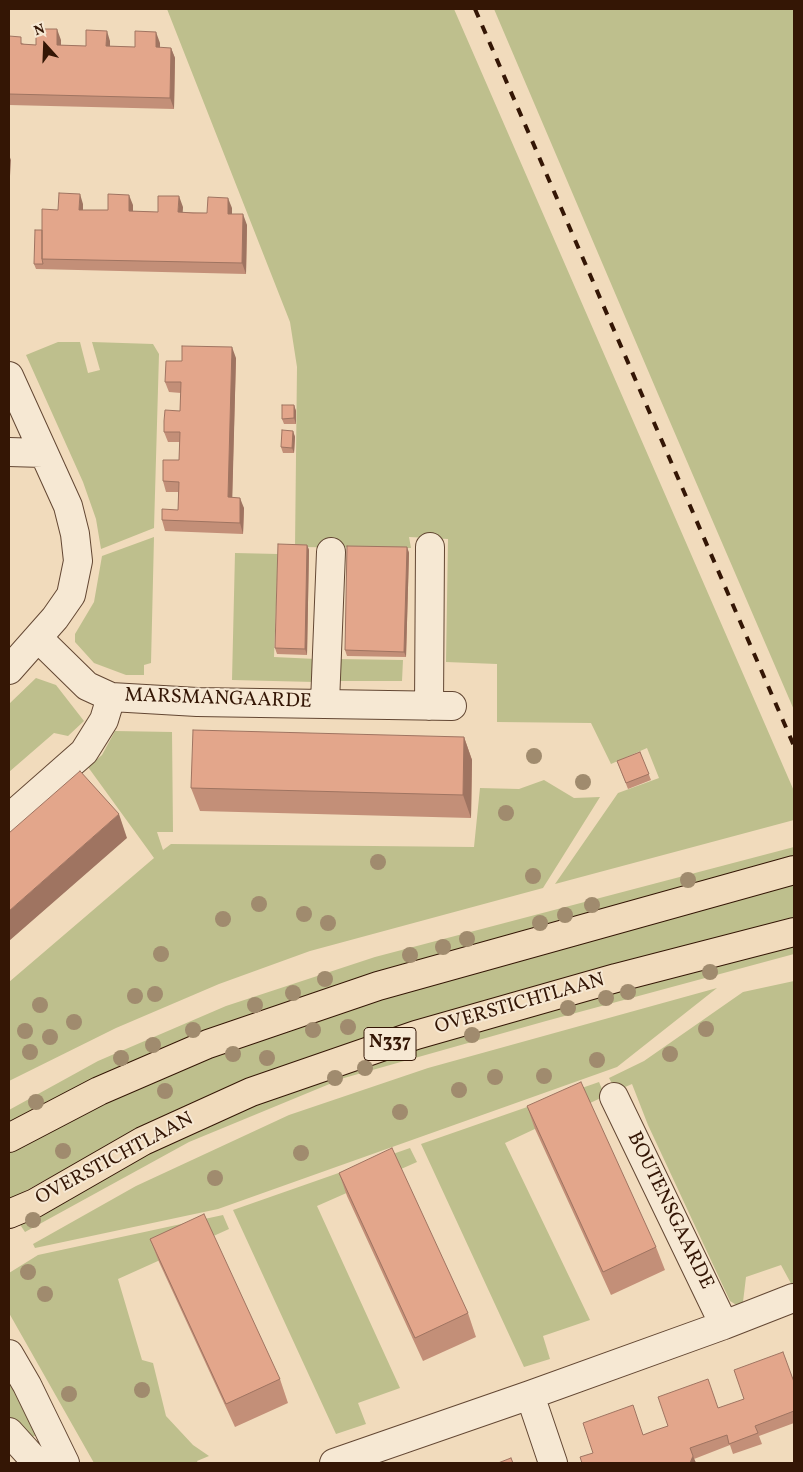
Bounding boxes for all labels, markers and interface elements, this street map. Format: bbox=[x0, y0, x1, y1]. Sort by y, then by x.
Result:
north arrow bbox=[20, 20, 70, 70]
text: N bbox=[32, 20, 48, 41]
street label: MARSMANGAARDE bbox=[124, 685, 312, 715]
street label: OVERSTICHTLAAN bbox=[433, 969, 607, 1041]
road number: N337 bbox=[364, 1028, 416, 1060]
street label: OVERSTICHTLAAN bbox=[32, 1108, 198, 1212]
street label: BOUTENSGAARDE bbox=[620, 1128, 718, 1294]

